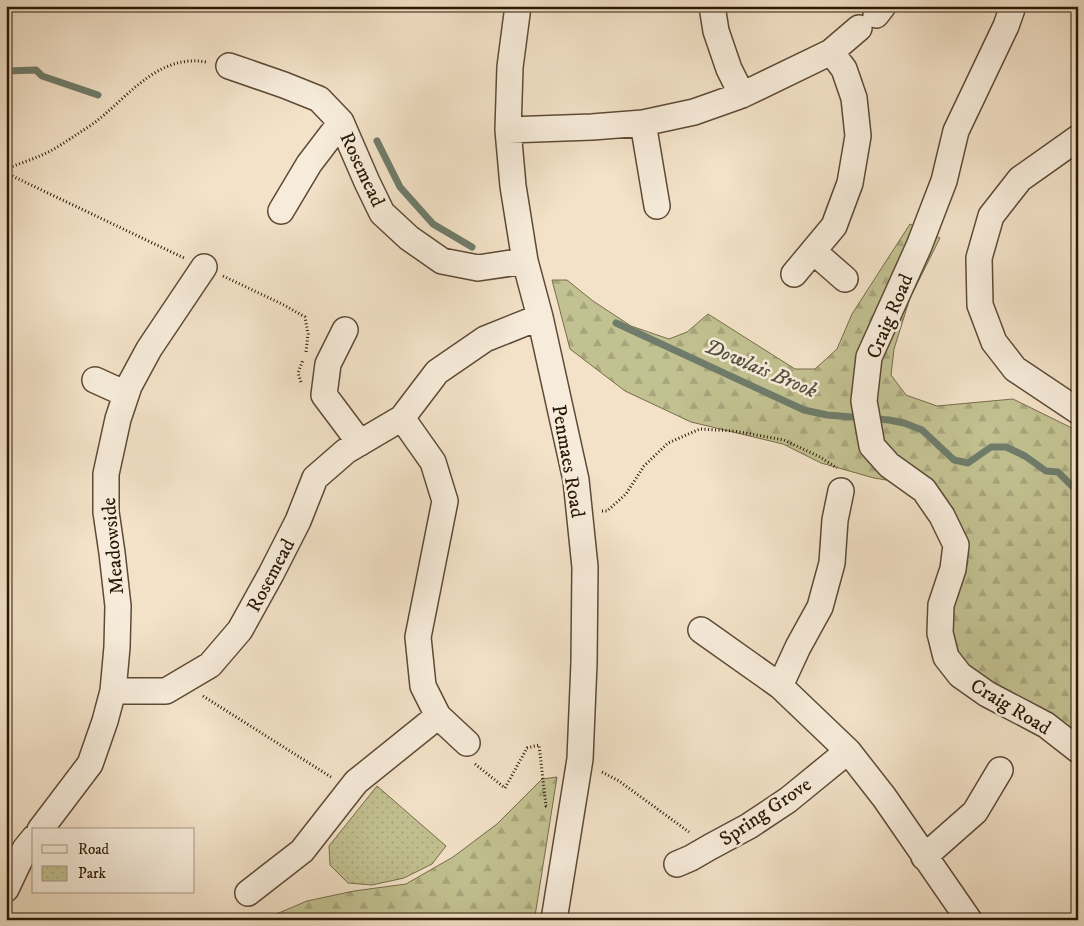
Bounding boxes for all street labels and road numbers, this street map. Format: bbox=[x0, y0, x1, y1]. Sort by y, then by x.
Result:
street label: Rosemead bbox=[333, 128, 390, 211]
street label: Craig Road bbox=[861, 270, 919, 363]
street label: Penmaes Road bbox=[545, 403, 590, 520]
street label: Meadowside bbox=[97, 496, 130, 595]
street label: Rosemead bbox=[242, 535, 301, 617]
street label: Craig Road bbox=[965, 673, 1055, 741]
street label: Spring Grove bbox=[715, 772, 817, 852]

